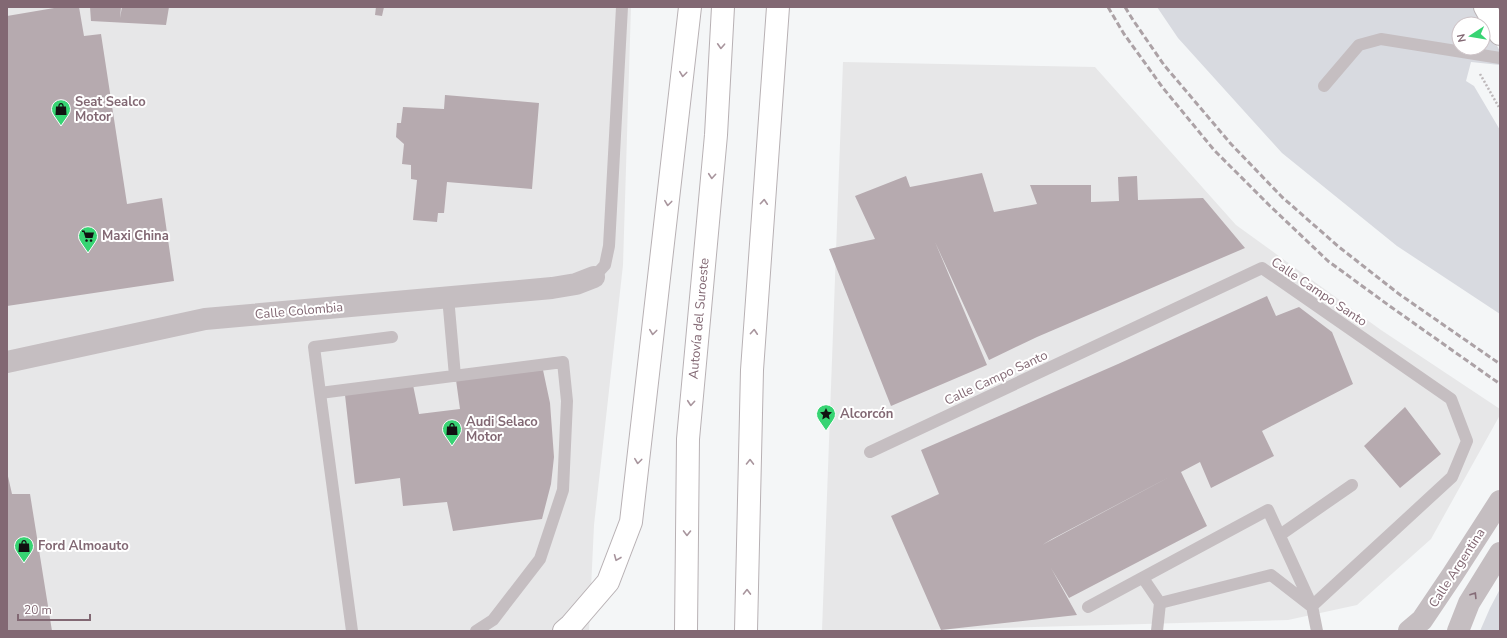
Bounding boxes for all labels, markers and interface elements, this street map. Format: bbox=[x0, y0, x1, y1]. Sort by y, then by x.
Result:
north arrow bbox=[1451, 16, 1491, 56]
text: N bbox=[1454, 32, 1470, 44]
one-way arrow bbox=[716, 43, 725, 49]
one-way arrow bbox=[679, 71, 688, 77]
place label: Seat Sealco Motor bbox=[75, 93, 146, 126]
shop icon: Seat Sealco Motor bbox=[50, 98, 72, 126]
one-way arrow bbox=[708, 173, 717, 179]
one-way arrow bbox=[759, 199, 768, 206]
one-way arrow bbox=[664, 200, 673, 206]
supermarket icon: Maxi China bbox=[77, 225, 99, 253]
place label: Maxi China bbox=[102, 227, 169, 245]
street label: Calle Campo Santo bbox=[1268, 253, 1370, 331]
street label: Autovía del Suroeste bbox=[685, 257, 714, 380]
street label: Calle Colombia bbox=[254, 298, 344, 324]
one-way arrow bbox=[649, 329, 658, 335]
one-way arrow bbox=[750, 329, 759, 335]
street label: Calle Campo Santo bbox=[941, 346, 1051, 410]
one-way arrow bbox=[687, 400, 696, 406]
place icon: Alcorcón bbox=[815, 403, 837, 431]
place label: Alcorcón bbox=[840, 405, 893, 423]
place label: Audi Selaco Motor bbox=[466, 413, 538, 446]
shop icon: Audi Selaco Motor bbox=[441, 418, 463, 446]
one-way arrow bbox=[634, 458, 643, 464]
one-way arrow bbox=[745, 459, 754, 465]
street label: Calle Argentina bbox=[1425, 525, 1489, 611]
one-way arrow bbox=[683, 530, 691, 536]
shop icon: Ford Almoauto bbox=[13, 535, 35, 563]
place label: Ford Almoauto bbox=[38, 537, 129, 555]
one-way arrow bbox=[614, 554, 622, 562]
one-way arrow bbox=[743, 589, 751, 595]
one-way arrow bbox=[1469, 592, 1476, 599]
scale bar bbox=[18, 596, 90, 622]
text: 20 m bbox=[24, 602, 52, 618]

